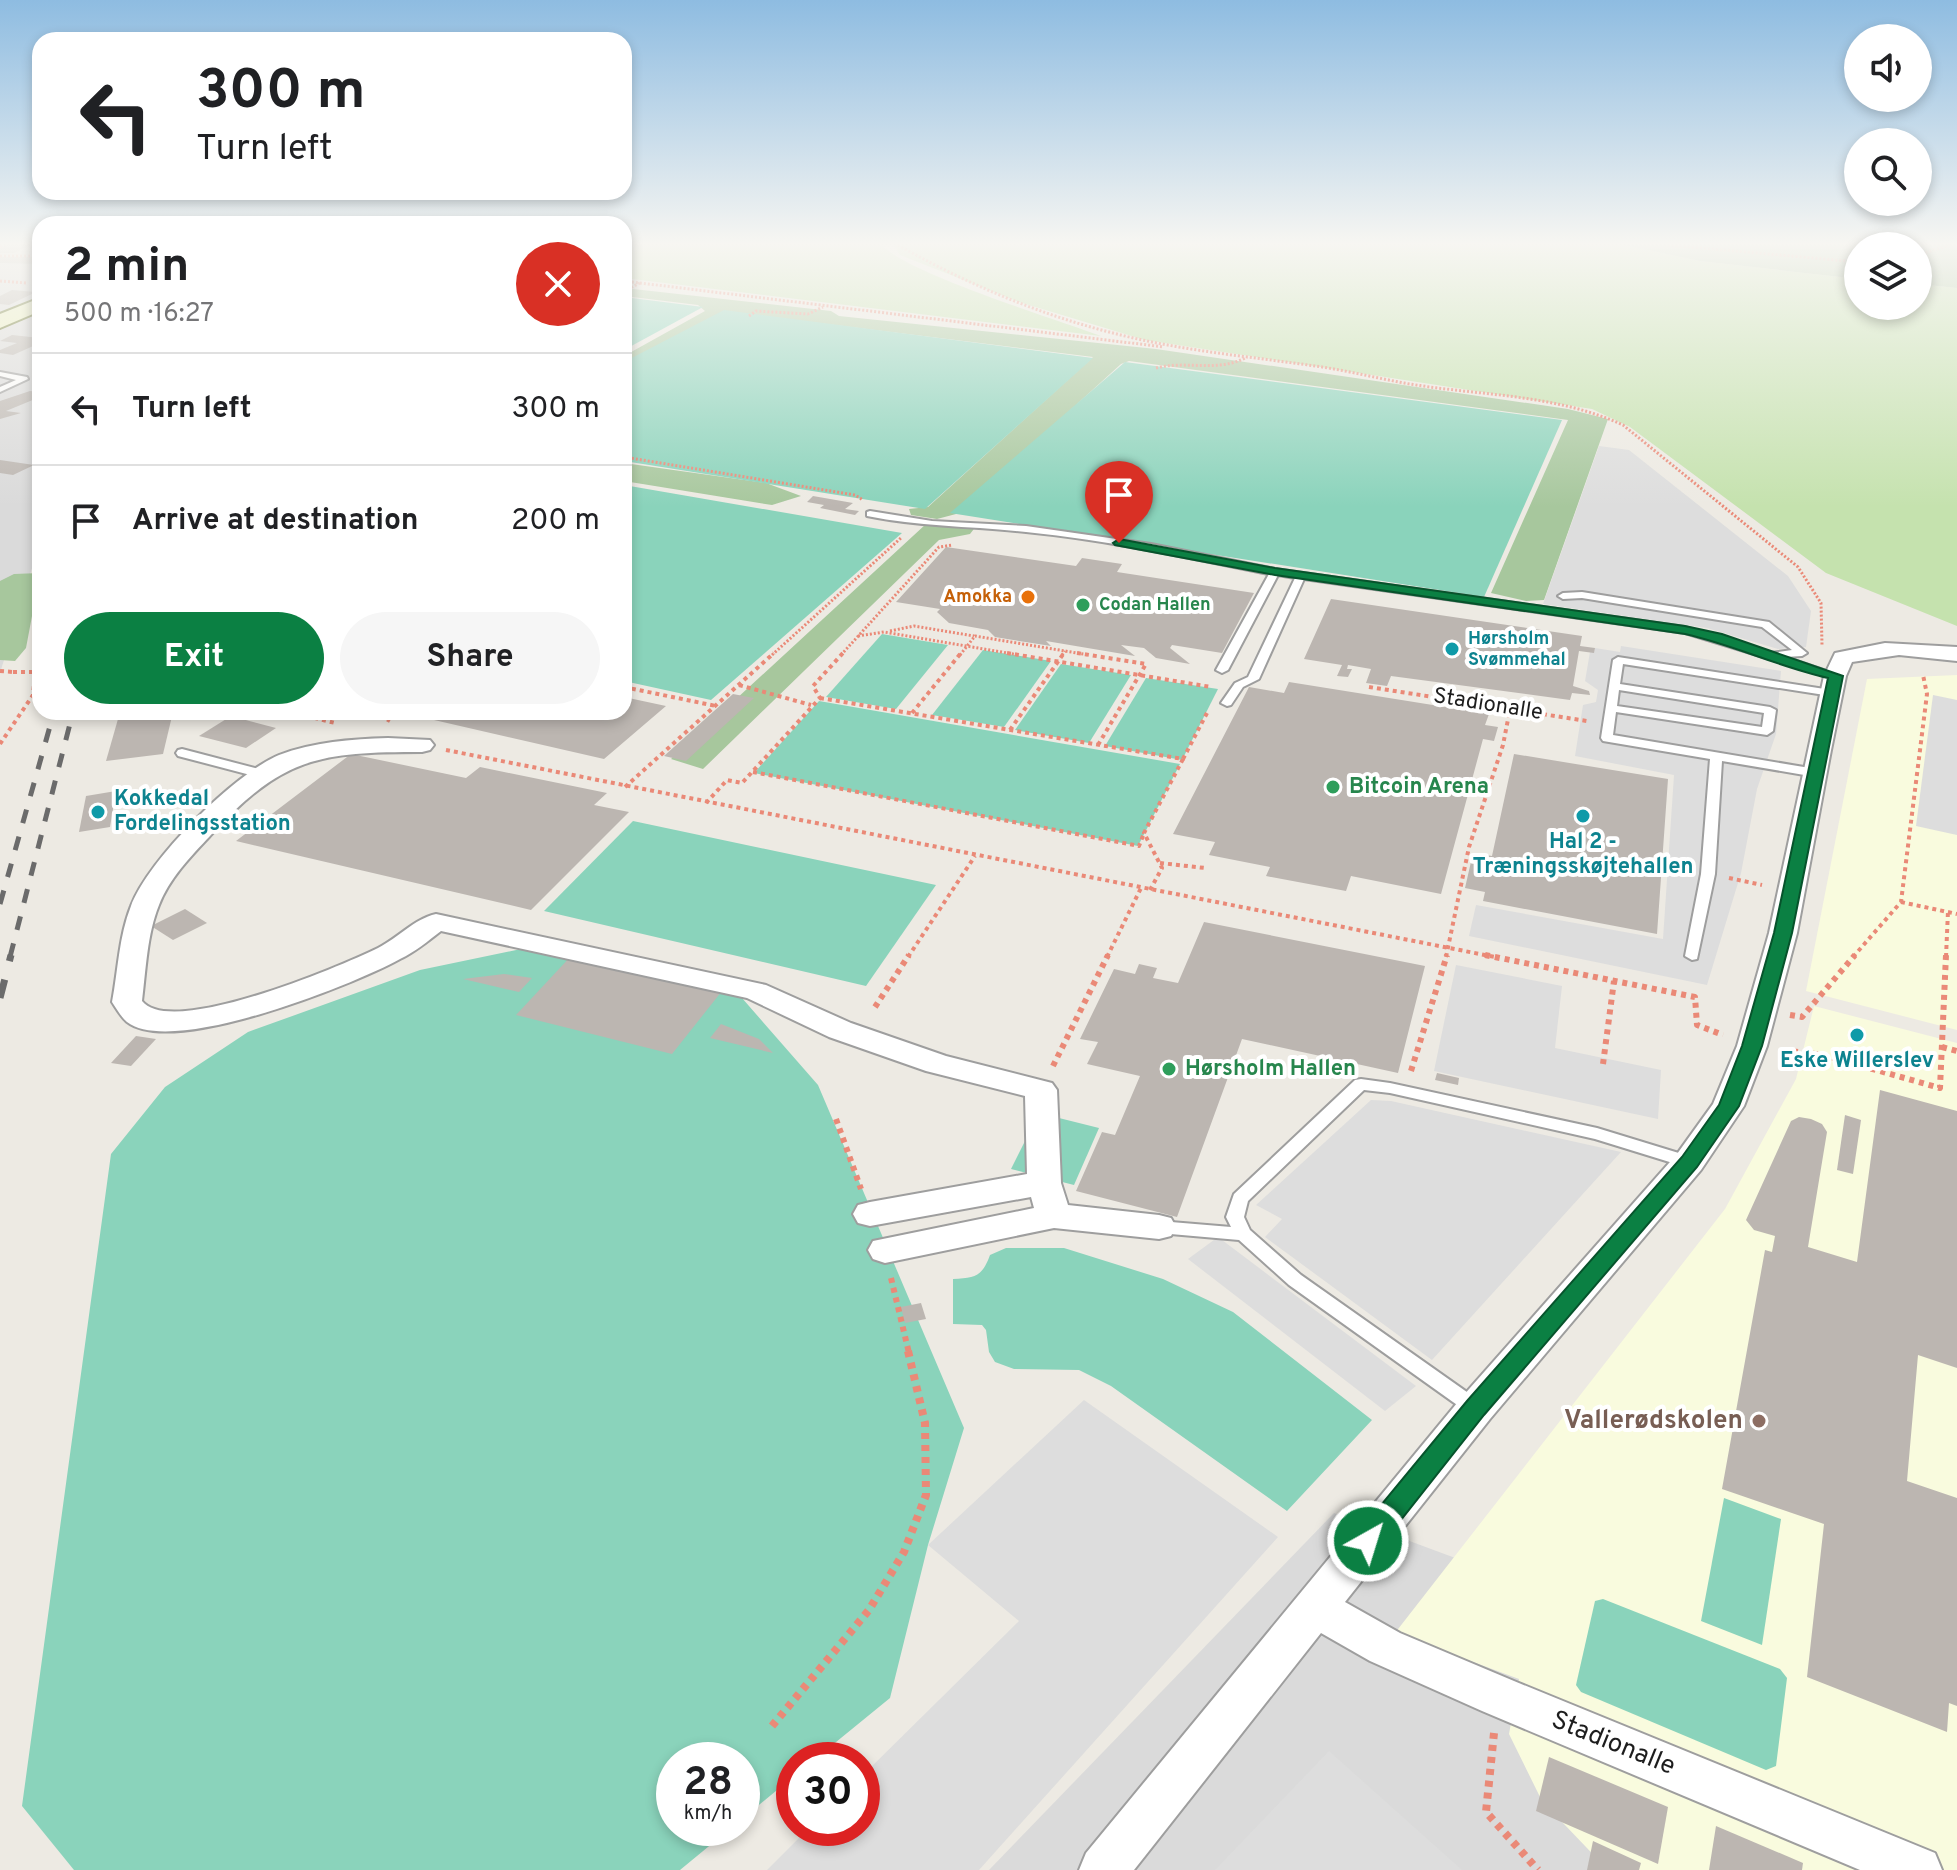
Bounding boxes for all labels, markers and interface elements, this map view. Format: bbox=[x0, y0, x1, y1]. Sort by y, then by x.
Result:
map controls bbox=[1844, 24, 1932, 320]
button: sound bbox=[1844, 24, 1932, 112]
text: 300 m bbox=[196, 58, 366, 128]
icon: left bbox=[64, 64, 168, 168]
text: Turn left bbox=[196, 127, 333, 173]
button: search bbox=[1844, 128, 1932, 216]
button: layers bbox=[1844, 232, 1932, 320]
text: 2 min bbox=[64, 238, 189, 298]
button: close bbox=[516, 242, 600, 326]
text: 500 m · 16:27 bbox=[64, 298, 214, 331]
icon: left bbox=[64, 387, 108, 431]
text: Turn left bbox=[132, 391, 252, 428]
text: 300 m bbox=[511, 391, 600, 428]
pin bbox=[1085, 461, 1153, 543]
icon: arrive bbox=[1097, 473, 1141, 517]
icon: arrive bbox=[64, 499, 108, 543]
text: Arrive at destination bbox=[132, 503, 418, 540]
text: 200 m bbox=[511, 503, 600, 540]
place label: Amokka bbox=[943, 586, 1012, 609]
marker: Amokka bbox=[1019, 588, 1037, 606]
place label: Codan Hallen bbox=[1099, 594, 1211, 617]
marker: Codan Hallen bbox=[1074, 596, 1092, 614]
button: Exit bbox=[64, 612, 324, 704]
button: Share bbox=[340, 612, 600, 704]
place label: Hørsholm Svømmehal bbox=[1468, 628, 1566, 672]
marker: Hørsholm Svømmehal bbox=[1443, 640, 1461, 658]
street label: Stadionalle bbox=[1431, 683, 1545, 727]
place label: Bitcoin Arena bbox=[1349, 774, 1489, 801]
marker: Bitcoin Arena bbox=[1324, 778, 1342, 796]
place label: Kokkedal Fordelingsstation bbox=[114, 786, 291, 838]
marker: Kokkedal Fordelingsstation bbox=[89, 803, 107, 821]
marker: Hal 2 - Træningsskøjtehallen bbox=[1574, 807, 1592, 825]
place label: Hal 2 - Træningsskøjtehallen bbox=[1472, 829, 1694, 881]
marker: Eske Willerslev bbox=[1848, 1026, 1866, 1044]
place label: Eske Willerslev bbox=[1780, 1048, 1934, 1075]
place label: Hørsholm Hallen bbox=[1185, 1056, 1356, 1083]
marker: Hørsholm Hallen bbox=[1160, 1060, 1178, 1078]
place label: Vallerødskolen bbox=[1564, 1405, 1743, 1438]
marker: Vallerødskolen bbox=[1750, 1412, 1768, 1430]
position arrow bbox=[1326, 1499, 1410, 1583]
street label: Stadionalle bbox=[1546, 1704, 1680, 1784]
speed limit sign: 30 bbox=[776, 1742, 880, 1846]
text: 28 bbox=[683, 1759, 733, 1809]
text: km/h bbox=[684, 1801, 732, 1827]

